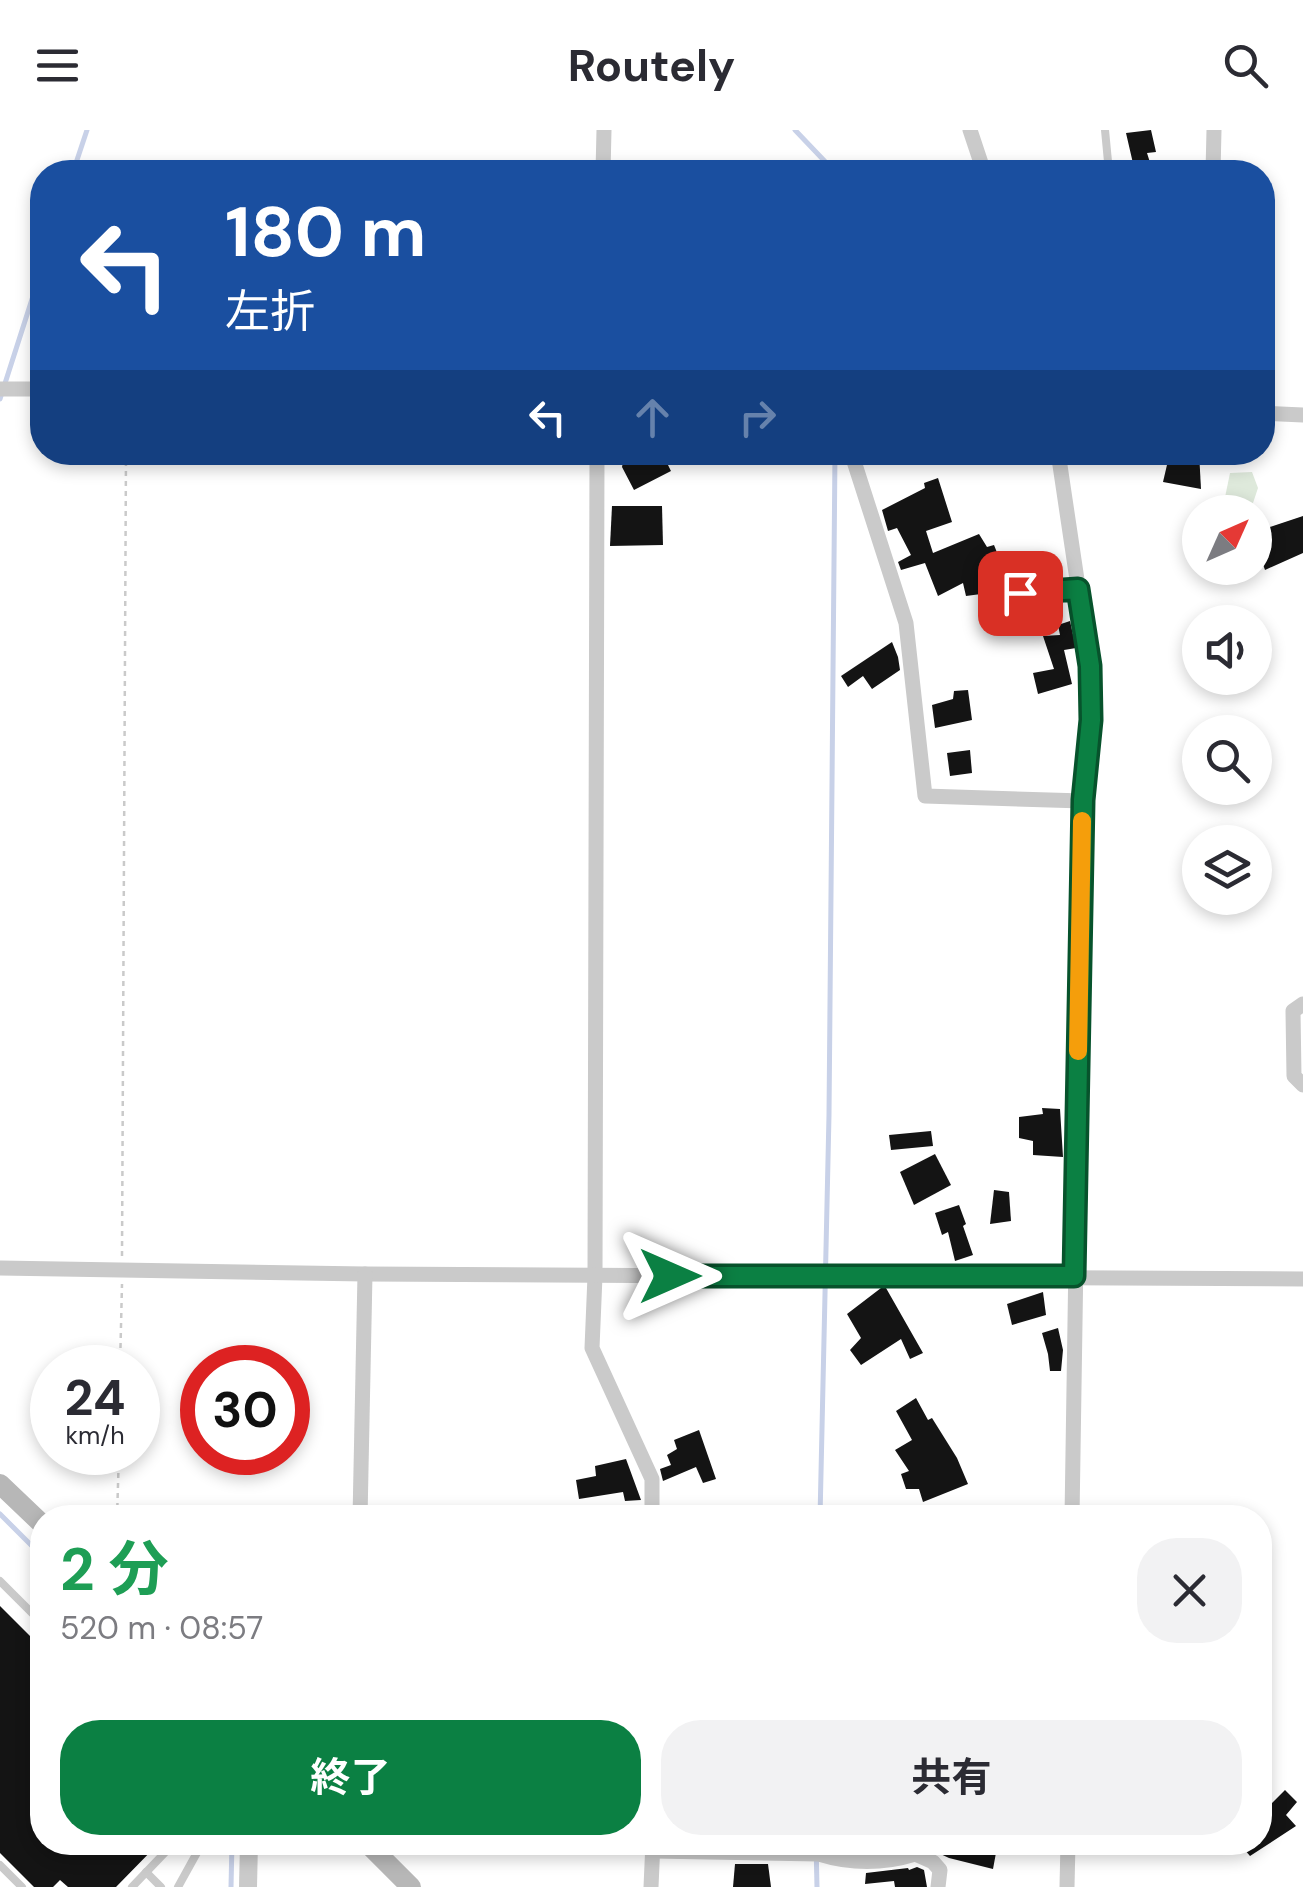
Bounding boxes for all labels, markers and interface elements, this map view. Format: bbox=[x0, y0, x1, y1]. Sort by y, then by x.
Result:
text: Routely bbox=[568, 36, 735, 95]
icon: menu bbox=[30, 38, 85, 93]
icon: search bbox=[1218, 38, 1273, 93]
text: 180 m bbox=[225, 187, 426, 278]
icon: left bbox=[60, 200, 190, 330]
text: 左折 bbox=[225, 282, 315, 341]
icon: left bbox=[520, 390, 575, 445]
icon: ahead bbox=[625, 390, 680, 445]
icon: right bbox=[730, 390, 785, 445]
north arrow bbox=[1182, 495, 1272, 585]
map controls bbox=[1182, 495, 1272, 915]
pin bbox=[978, 551, 1063, 636]
icon: arrive bbox=[993, 566, 1048, 621]
button: sound bbox=[1182, 605, 1272, 695]
button: search bbox=[1182, 715, 1272, 805]
button: layers bbox=[1182, 825, 1272, 915]
position arrow bbox=[618, 1224, 722, 1328]
speed limit sign: 30 bbox=[180, 1345, 310, 1475]
text: 24 bbox=[65, 1365, 126, 1431]
text: km/h bbox=[65, 1419, 125, 1452]
text: 2 分 bbox=[60, 1530, 169, 1609]
button: close bbox=[1137, 1538, 1242, 1643]
text: 520 m · 08:57 bbox=[60, 1607, 263, 1649]
button: 終了 bbox=[60, 1720, 641, 1835]
button: 共有 bbox=[661, 1720, 1242, 1835]

